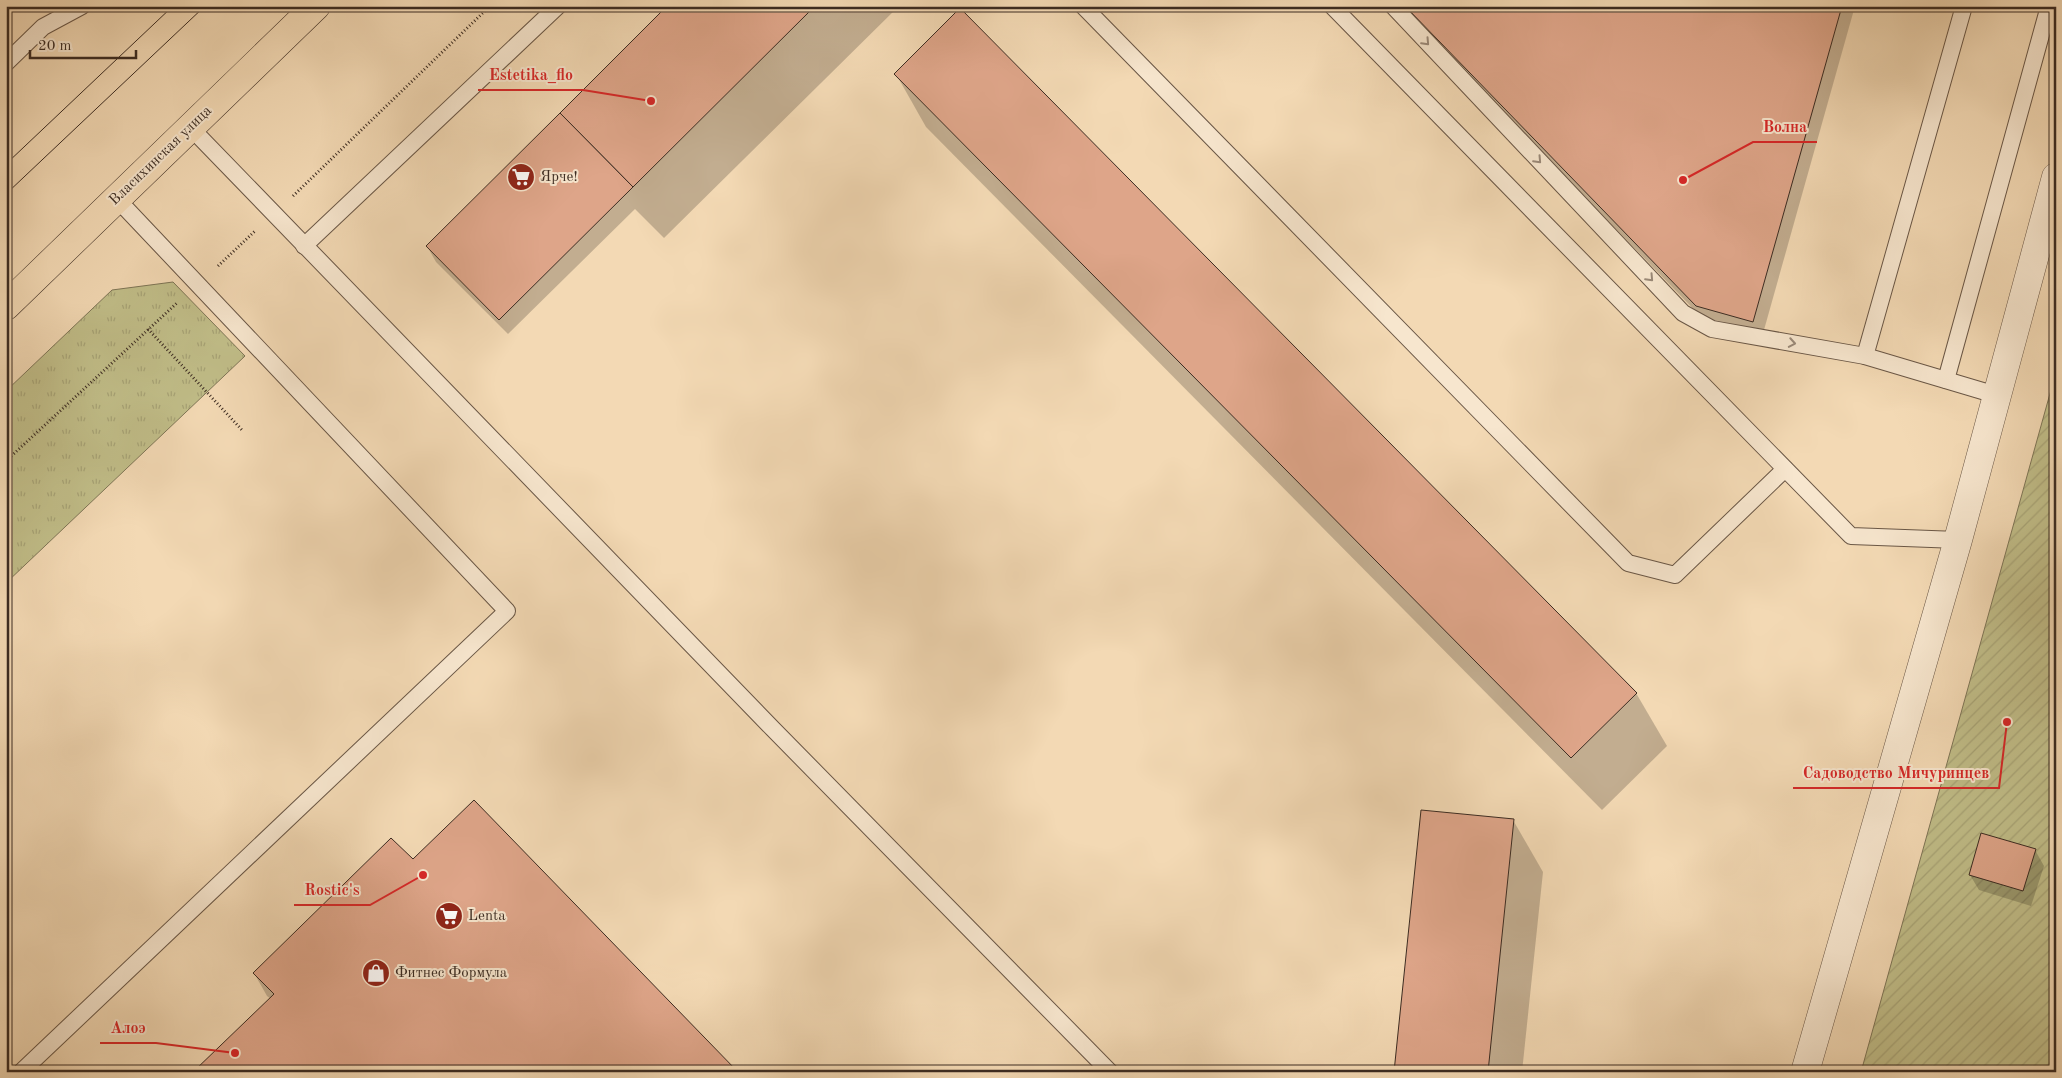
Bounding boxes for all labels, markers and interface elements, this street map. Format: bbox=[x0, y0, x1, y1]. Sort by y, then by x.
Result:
scale bar bbox=[30, 28, 136, 60]
one-way arrow bbox=[1420, 36, 1429, 45]
text: 20 m bbox=[38, 39, 72, 54]
callout: Estetika_flo bbox=[478, 59, 583, 90]
text: Estetika_flo bbox=[489, 68, 573, 84]
street label: Власихинская улица bbox=[107, 103, 216, 209]
callout: Волна bbox=[1753, 111, 1817, 142]
text: Волна bbox=[1763, 120, 1807, 136]
one-way arrow bbox=[1532, 154, 1541, 163]
supermarket icon: Ярче! bbox=[506, 162, 536, 192]
place label: Ярче! bbox=[540, 170, 578, 185]
one-way arrow bbox=[1644, 272, 1653, 281]
one-way arrow bbox=[1787, 338, 1796, 348]
callout: Садоводство Мичуринцев bbox=[1793, 757, 1999, 788]
text: Садоводство Мичуринцев bbox=[1803, 766, 1989, 782]
callout: Rostic's bbox=[294, 874, 370, 905]
text: Rostic's bbox=[304, 883, 360, 899]
supermarket icon: Lenta bbox=[434, 901, 464, 931]
place label: Lenta bbox=[468, 909, 506, 924]
shop icon: Фитнес Формула bbox=[361, 958, 391, 988]
place label: Фитнес Формула bbox=[395, 966, 508, 981]
callout: Алоэ bbox=[100, 1012, 156, 1043]
text: Алоэ bbox=[110, 1021, 146, 1037]

